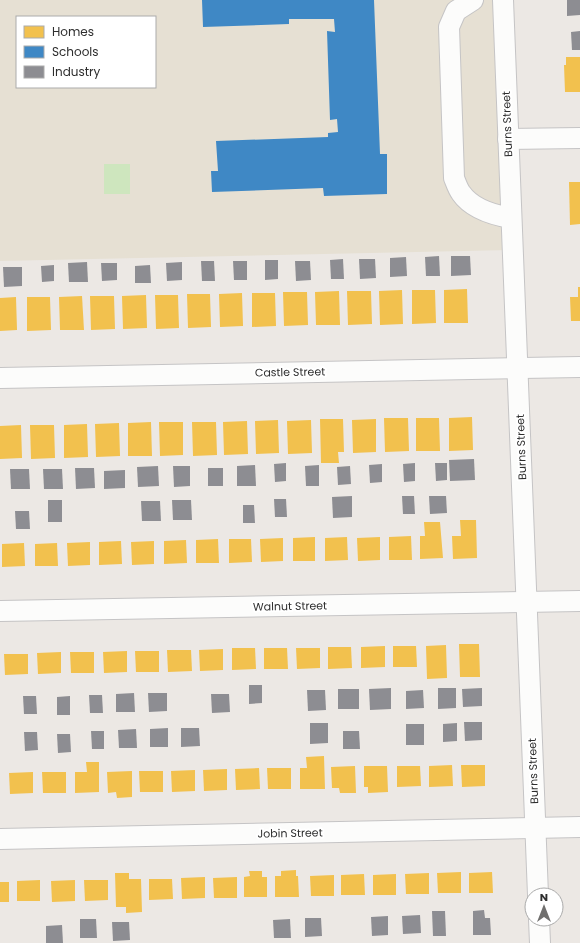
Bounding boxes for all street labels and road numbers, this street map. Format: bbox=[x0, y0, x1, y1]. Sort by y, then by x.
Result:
street label: Burns Street bbox=[498, 91, 516, 157]
street label: Castle Street bbox=[255, 363, 325, 381]
street label: Burns Street bbox=[512, 414, 530, 480]
street label: Walnut Street bbox=[253, 597, 327, 615]
street label: Burns Street bbox=[524, 738, 542, 804]
street label: Jobin Street bbox=[257, 824, 323, 842]

